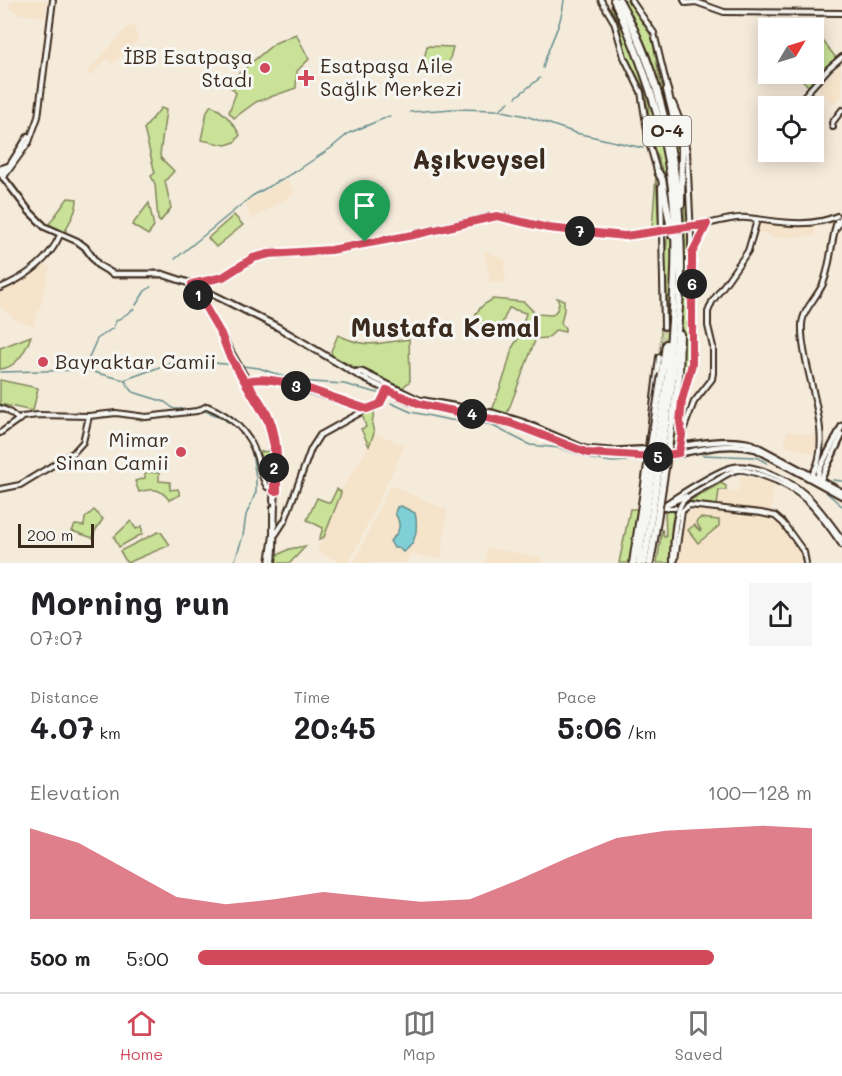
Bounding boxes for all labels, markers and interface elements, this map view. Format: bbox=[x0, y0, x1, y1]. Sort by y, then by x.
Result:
north arrow bbox=[758, 18, 824, 84]
map controls bbox=[758, 18, 824, 162]
place label: İBB Esatpaşa Stadı bbox=[124, 43, 253, 92]
place label: Esatpaşa Aile Sağlık Merkezi bbox=[320, 52, 462, 101]
marker: İBB Esatpaşa Stadı bbox=[258, 61, 272, 75]
marker: Esatpaşa Aile Sağlık Merkezi bbox=[297, 69, 315, 87]
button: locate bbox=[758, 96, 824, 162]
road number: O-4 bbox=[643, 116, 691, 146]
district label: Aşıkveysel bbox=[412, 142, 546, 177]
pin bbox=[339, 180, 390, 242]
icon: arrive bbox=[348, 189, 381, 222]
pin: 7 bbox=[565, 216, 595, 246]
text: 7 bbox=[576, 220, 584, 241]
pin: 6 bbox=[677, 269, 707, 299]
text: 6 bbox=[687, 273, 697, 294]
pin: 1 bbox=[183, 280, 213, 310]
text: 1 bbox=[194, 284, 202, 305]
district label: Mustafa Kemal bbox=[350, 310, 540, 344]
place label: Bayraktar Camii bbox=[55, 348, 216, 374]
marker: Bayraktar Camii bbox=[36, 355, 50, 369]
pin: 3 bbox=[281, 371, 311, 401]
text: 3 bbox=[291, 375, 301, 396]
pin: 4 bbox=[457, 399, 487, 429]
text: 4 bbox=[467, 403, 477, 424]
place label: Mimar Sinan Camii bbox=[56, 426, 169, 475]
pin: 5 bbox=[643, 442, 673, 472]
marker: Mimar Sinan Camii bbox=[174, 445, 188, 459]
text: 5 bbox=[653, 446, 663, 467]
pin: 2 bbox=[259, 453, 289, 483]
text: 2 bbox=[270, 457, 278, 478]
scale bar bbox=[18, 521, 94, 548]
text: 200 m bbox=[27, 524, 74, 545]
text: Morning run bbox=[30, 580, 230, 623]
button: share bbox=[749, 583, 812, 646]
text: 07:07 bbox=[30, 624, 83, 650]
text: Distance bbox=[30, 686, 99, 707]
text: Time bbox=[294, 686, 330, 707]
text: Pace bbox=[557, 686, 596, 707]
text: 4.07 bbox=[30, 707, 94, 747]
text: 20:45 bbox=[294, 707, 376, 747]
text: 5:06 bbox=[557, 707, 622, 747]
text: km bbox=[94, 722, 121, 743]
text: /km bbox=[622, 722, 657, 743]
text: Elevation bbox=[30, 779, 120, 805]
text: 100–128 m bbox=[707, 779, 812, 805]
text: 500 m bbox=[30, 945, 90, 971]
text: 5:00 bbox=[126, 945, 169, 971]
tab: Home bbox=[120, 1007, 163, 1064]
tab: Map bbox=[403, 1007, 436, 1064]
tab: Saved bbox=[675, 1007, 722, 1064]

